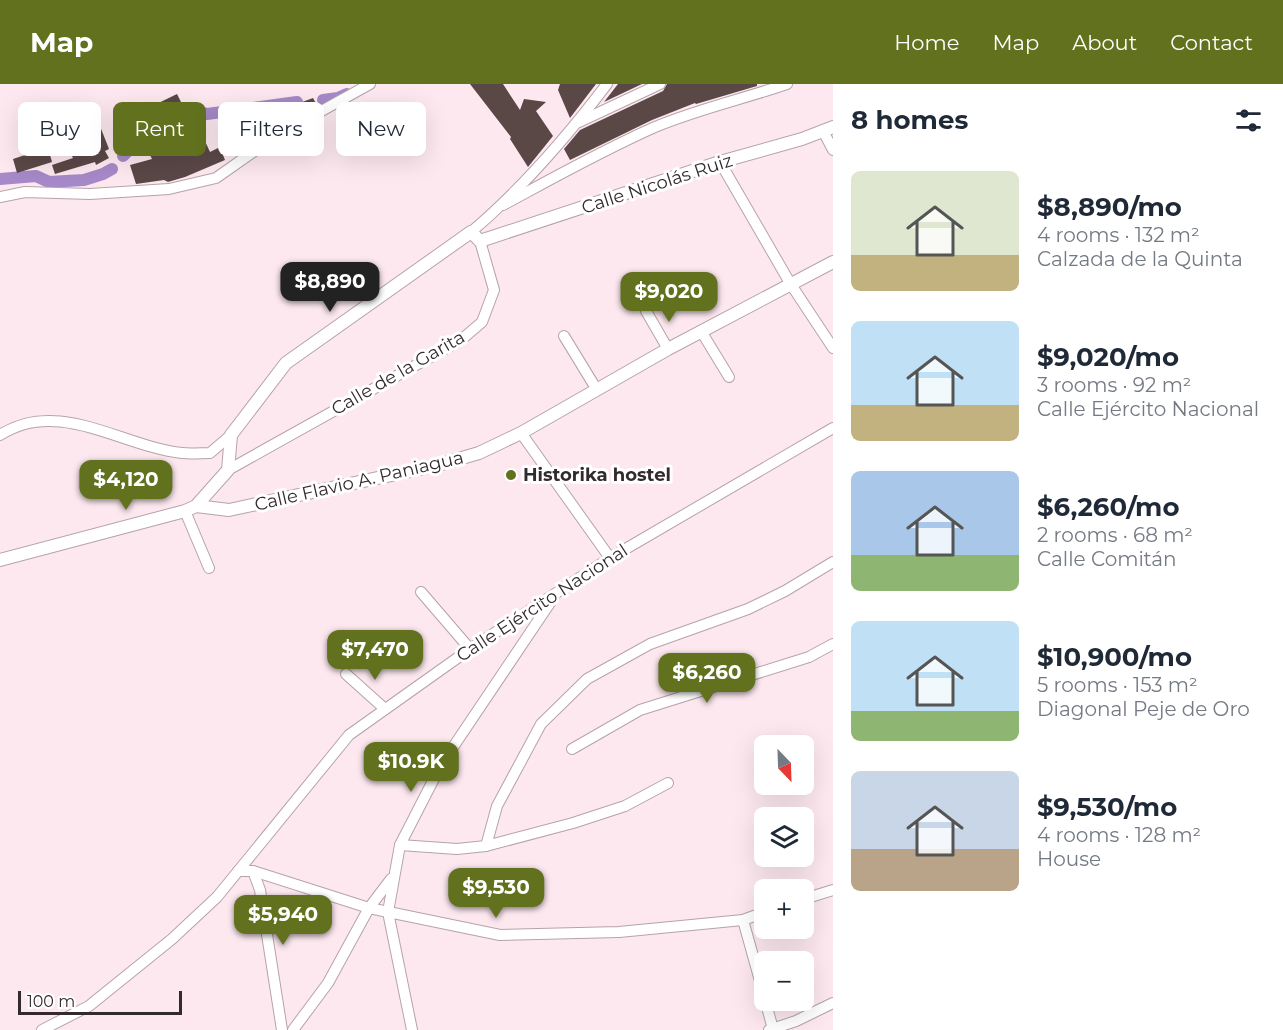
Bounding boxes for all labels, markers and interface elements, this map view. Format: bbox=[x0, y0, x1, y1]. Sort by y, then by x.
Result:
text: Map bbox=[30, 25, 93, 59]
text: Home bbox=[894, 30, 959, 55]
text: Map bbox=[992, 30, 1039, 55]
text: About bbox=[1072, 30, 1137, 55]
text: Contact bbox=[1170, 30, 1253, 55]
chip: Buy bbox=[18, 102, 101, 156]
chip: Rent bbox=[113, 102, 206, 156]
chip: Filters bbox=[218, 102, 324, 156]
chip: New bbox=[336, 102, 426, 156]
text: 8 homes bbox=[851, 104, 968, 136]
icon: filters bbox=[1232, 104, 1265, 137]
street label: Calle Nicolás Ruiz bbox=[579, 149, 735, 219]
text: $8,890/mo bbox=[1037, 191, 1182, 223]
icon: home bbox=[899, 195, 971, 267]
text: 4 rooms · 132 m² bbox=[1037, 223, 1200, 247]
text: Calzada de la Quinta bbox=[1037, 247, 1243, 271]
pin: $8,890 bbox=[281, 262, 379, 313]
text: $8,890 bbox=[294, 269, 366, 293]
pin: $9,020 bbox=[620, 272, 718, 323]
text: $9,020 bbox=[635, 279, 703, 303]
street label: Calle de la Garita bbox=[327, 326, 469, 420]
text: $9,020/mo bbox=[1037, 341, 1179, 373]
icon: home bbox=[899, 345, 971, 417]
text: 3 rooms · 92 m² bbox=[1037, 373, 1191, 397]
text: Calle Ejército Nacional bbox=[1037, 397, 1259, 421]
street label: Calle Flavio A. Paniagua bbox=[252, 446, 466, 516]
pin: $4,120 bbox=[77, 460, 175, 511]
place label: Historika hostel bbox=[523, 464, 671, 486]
text: $4,120 bbox=[93, 467, 159, 491]
marker: Historika hostel bbox=[504, 468, 518, 482]
text: $6,260/mo bbox=[1037, 491, 1179, 523]
icon: home bbox=[899, 495, 971, 567]
text: 2 rooms · 68 m² bbox=[1037, 523, 1193, 547]
street label: Calle Ejército Nacional bbox=[452, 539, 632, 667]
text: Calle Comitán bbox=[1037, 547, 1177, 571]
pin: $7,470 bbox=[326, 630, 424, 681]
text: $7,470 bbox=[341, 637, 409, 661]
text: $10,900/mo bbox=[1037, 641, 1192, 673]
icon: home bbox=[899, 645, 971, 717]
pin: $6,260 bbox=[658, 653, 756, 704]
text: $6,260 bbox=[672, 660, 742, 684]
text: 5 rooms · 153 m² bbox=[1037, 673, 1198, 697]
text: Diagonal Peje de Oro bbox=[1037, 697, 1250, 721]
north arrow bbox=[754, 735, 814, 795]
map controls bbox=[754, 735, 814, 1011]
pin: $10.9K bbox=[362, 742, 460, 793]
text: $10.9K bbox=[378, 749, 444, 773]
text: $9,530/mo bbox=[1037, 791, 1177, 823]
icon: home bbox=[899, 795, 971, 867]
button: layers bbox=[754, 807, 814, 867]
text: 4 rooms · 128 m² bbox=[1037, 823, 1201, 847]
text: House bbox=[1037, 847, 1101, 871]
pin: $9,530 bbox=[447, 868, 545, 919]
text: $9,530 bbox=[462, 875, 530, 899]
button: + bbox=[754, 879, 814, 939]
pin: $5,940 bbox=[234, 895, 332, 946]
text: $5,940 bbox=[248, 902, 318, 926]
button: − bbox=[754, 951, 814, 1011]
scale bar bbox=[18, 988, 182, 1016]
text: 100 m bbox=[27, 992, 75, 1011]

